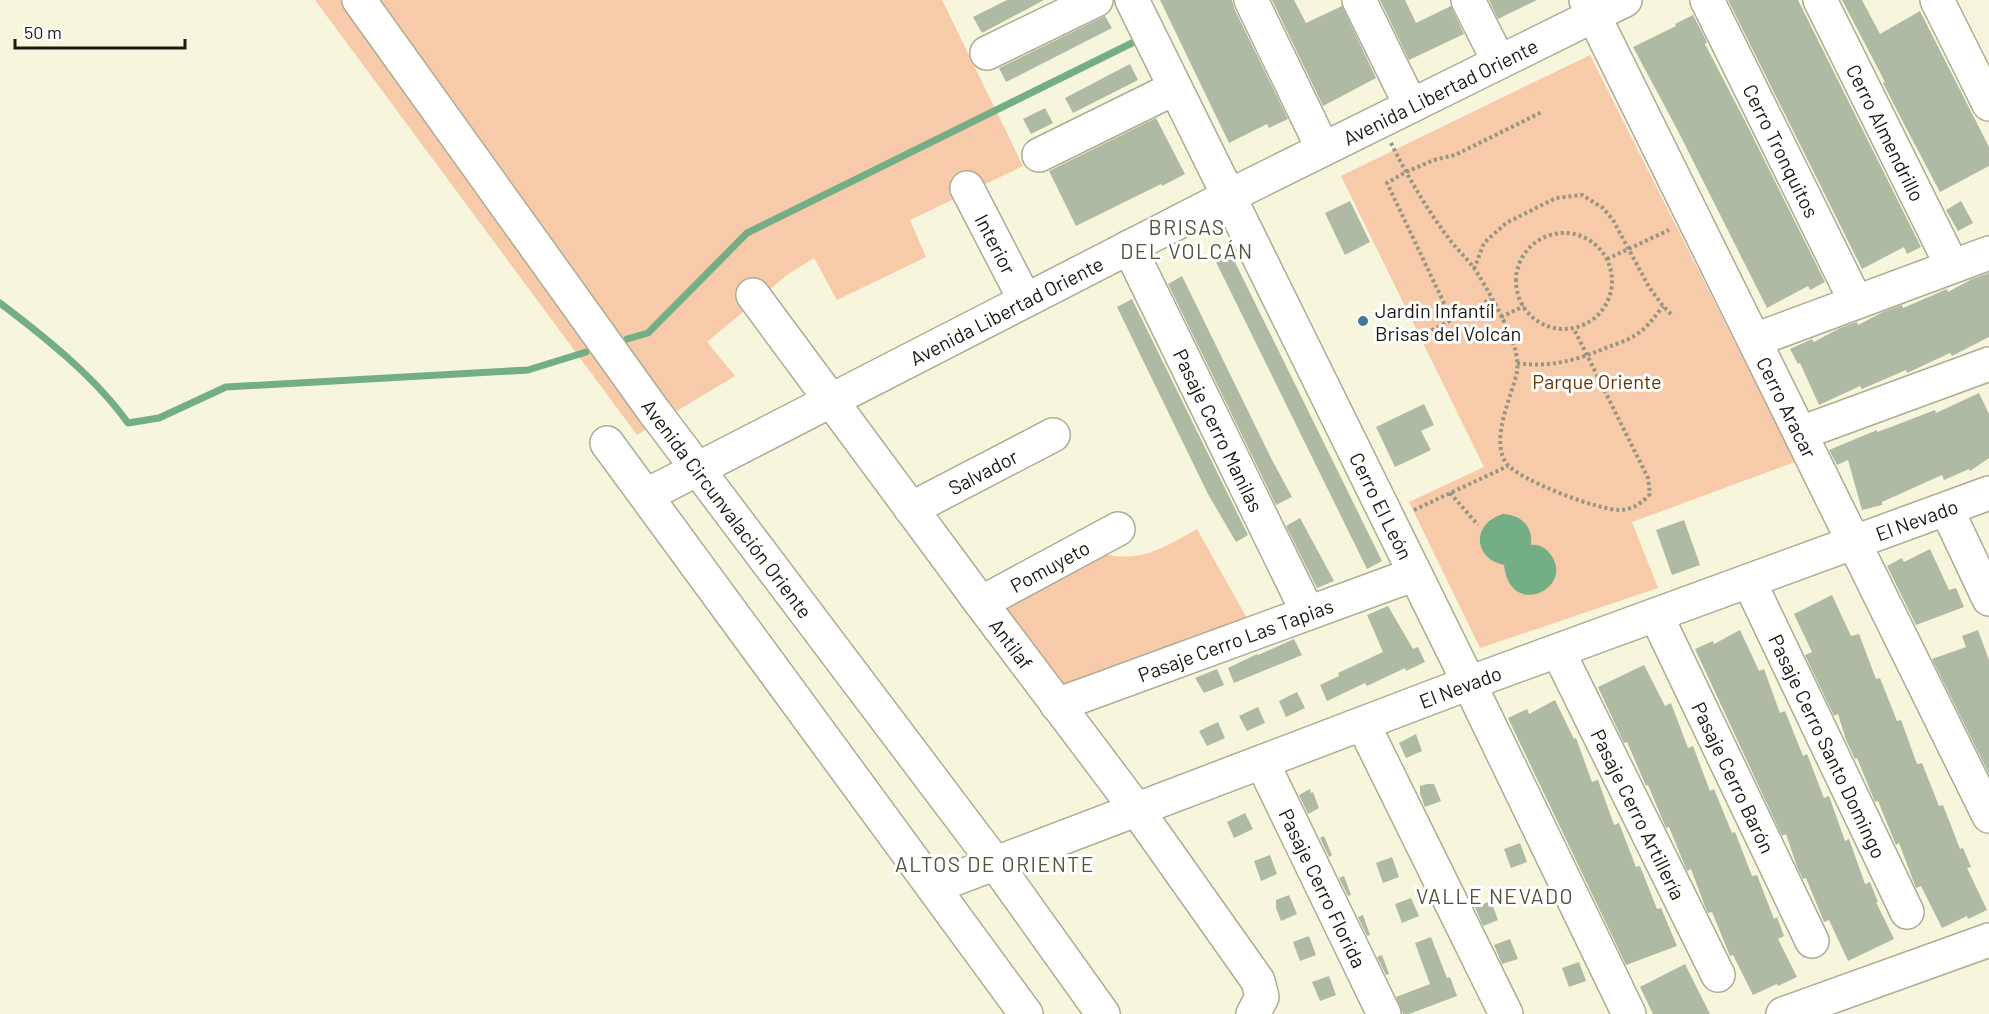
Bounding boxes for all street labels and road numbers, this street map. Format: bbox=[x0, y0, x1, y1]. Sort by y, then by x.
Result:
street label: Avenida Libertad Oriente bbox=[1339, 33, 1542, 150]
street label: Cerro Almendrillo bbox=[1842, 60, 1930, 205]
street label: Cerro Tronquitos bbox=[1738, 80, 1824, 221]
street label: Interior bbox=[971, 210, 1021, 278]
street label: Avenida Libertad Oriente bbox=[906, 251, 1107, 370]
street label: Pasaje Cerro Manilas bbox=[1169, 345, 1269, 516]
street label: Cerro Aracar bbox=[1752, 353, 1822, 462]
street label: Avenida Circunvalación Oriente bbox=[637, 394, 818, 623]
street label: Salvador bbox=[944, 444, 1022, 500]
street label: Cerro El León bbox=[1345, 448, 1418, 563]
street label: El Nevado bbox=[1872, 493, 1961, 546]
street label: Pomuyeto bbox=[1006, 535, 1094, 597]
street label: Pasaje Cerro Las Tapias bbox=[1134, 593, 1336, 686]
street label: Antilaf bbox=[985, 614, 1038, 674]
street label: Pasaje Cerro Santo Domingo bbox=[1764, 630, 1892, 862]
street label: El Nevado bbox=[1416, 660, 1505, 713]
street label: Pasaje Cerro Barón bbox=[1687, 698, 1780, 857]
street label: Pasaje Cerro Artillería bbox=[1586, 725, 1691, 904]
street label: Pasaje Cerro Florida bbox=[1274, 804, 1372, 972]

